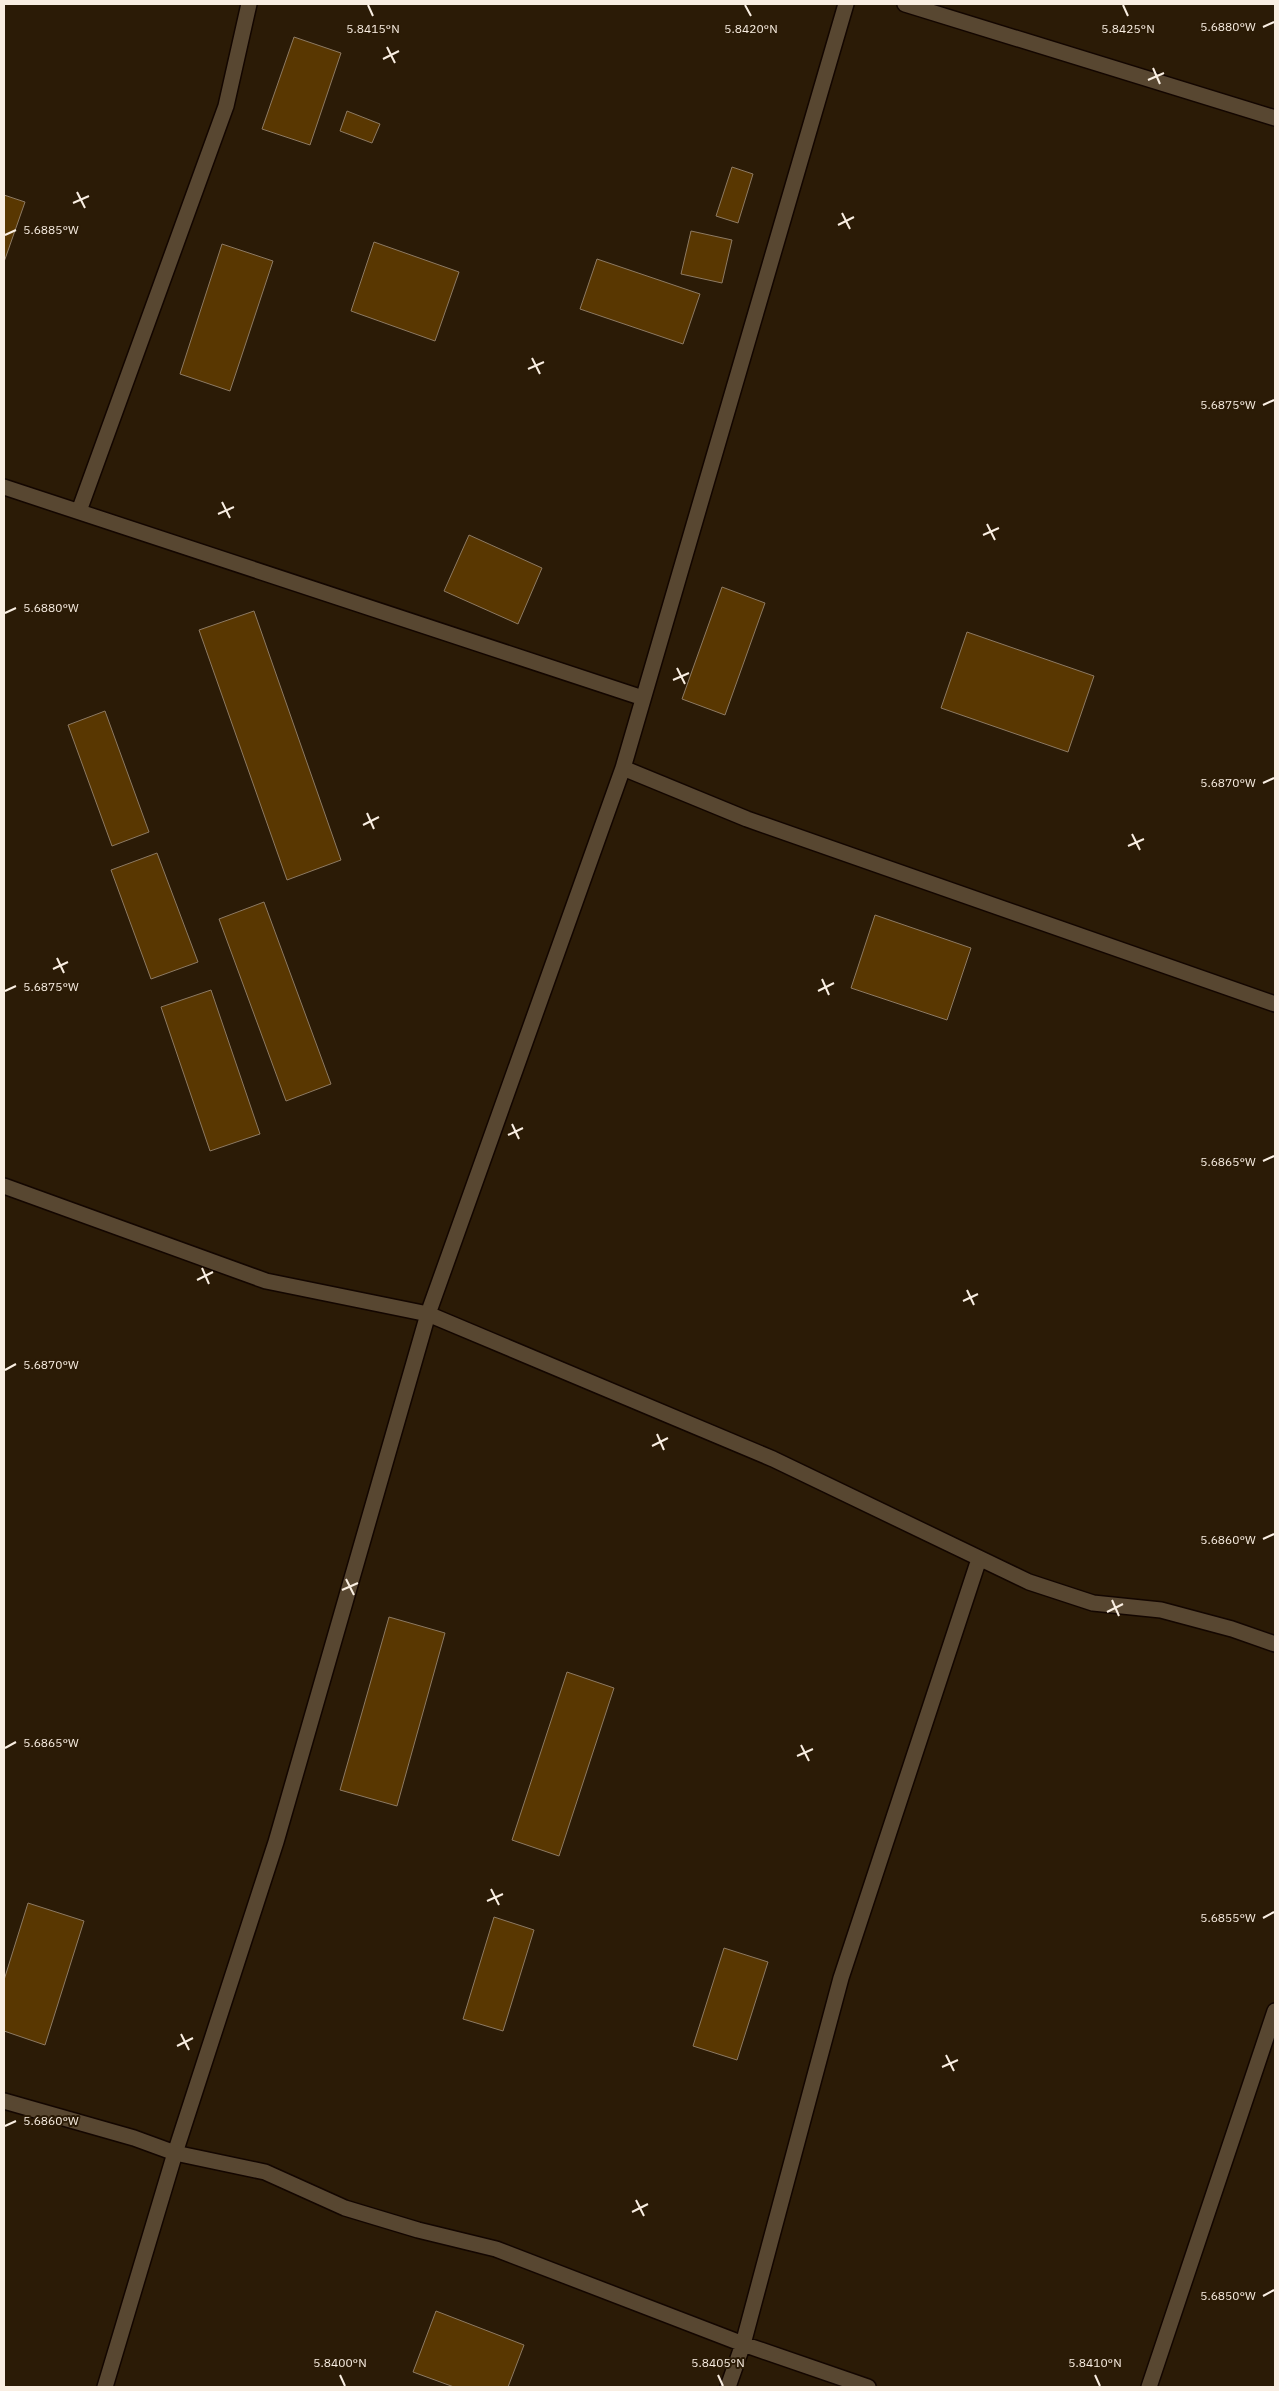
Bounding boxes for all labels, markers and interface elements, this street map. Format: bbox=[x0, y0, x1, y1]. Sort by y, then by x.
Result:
text: 5.6880°W bbox=[1200, 19, 1256, 34]
text: 5.8415°N bbox=[346, 21, 400, 36]
text: 5.8420°N bbox=[724, 21, 778, 36]
text: 5.8425°N bbox=[1101, 21, 1155, 36]
text: 5.6885°W bbox=[23, 222, 79, 237]
text: 5.6875°W bbox=[1200, 397, 1256, 412]
text: 5.6880°W bbox=[23, 600, 79, 615]
text: 5.6870°W bbox=[1200, 775, 1256, 790]
text: 5.6875°W bbox=[23, 979, 79, 994]
text: 5.6865°W bbox=[1200, 1154, 1256, 1169]
text: 5.6870°W bbox=[23, 1357, 79, 1372]
text: 5.6860°W bbox=[1200, 1532, 1256, 1547]
text: 5.6865°W bbox=[23, 1735, 79, 1750]
text: 5.6855°W bbox=[1200, 1910, 1256, 1925]
text: 5.6860°W bbox=[23, 2113, 79, 2128]
text: 5.6850°W bbox=[1200, 2288, 1256, 2303]
text: 5.8400°N bbox=[313, 2355, 367, 2370]
text: 5.8405°N bbox=[691, 2355, 745, 2370]
text: 5.8410°N bbox=[1068, 2355, 1122, 2370]

